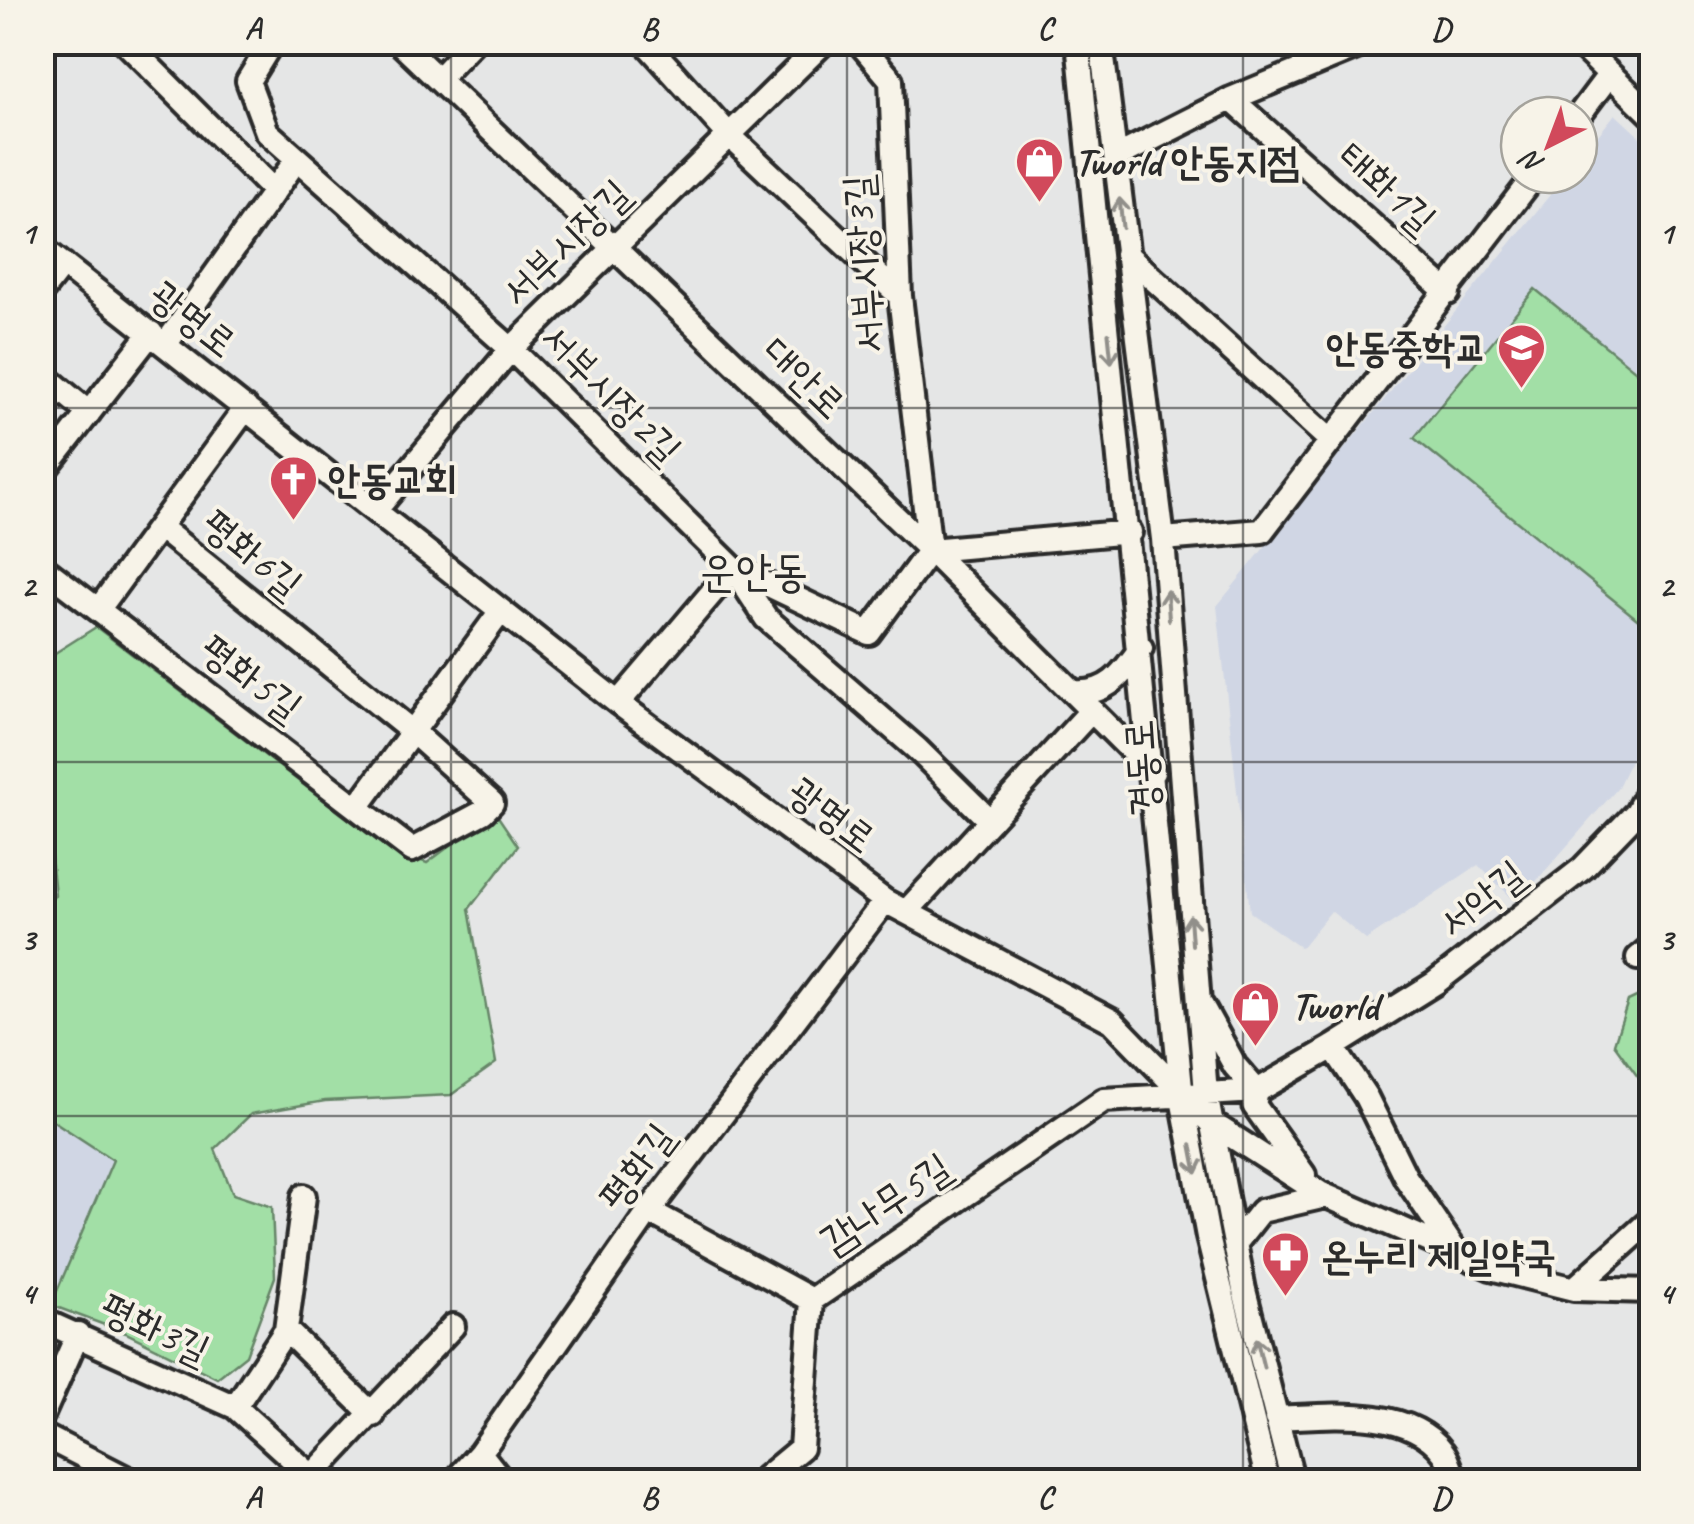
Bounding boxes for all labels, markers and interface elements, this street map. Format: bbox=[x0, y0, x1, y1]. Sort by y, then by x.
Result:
text: A bbox=[245, 8, 264, 49]
text: B bbox=[641, 8, 660, 49]
text: C bbox=[1037, 8, 1057, 49]
text: D bbox=[1432, 8, 1454, 49]
north arrow bbox=[1499, 95, 1599, 195]
street label: 태화1길 bbox=[1328, 131, 1446, 245]
shop icon: Tworld 안동지점 bbox=[1013, 136, 1065, 204]
place label: Tworld 안동지점 bbox=[1074, 137, 1300, 187]
text: N bbox=[1511, 141, 1551, 182]
street label: 서부시장길 bbox=[491, 169, 641, 317]
street label: 서부시장3길 bbox=[833, 173, 895, 355]
one-way arrow bbox=[1111, 198, 1130, 230]
text: 1 bbox=[21, 212, 39, 253]
text: 1 bbox=[1659, 212, 1677, 253]
street label: 광명로 bbox=[140, 270, 246, 368]
street label: 서부시장2길 bbox=[530, 313, 692, 475]
school or university icon: 안동중학교 bbox=[1496, 322, 1548, 390]
place label: 안동중학교 bbox=[1326, 323, 1487, 373]
street label: 대안로 bbox=[752, 326, 856, 430]
one-way arrow bbox=[1101, 332, 1120, 364]
church icon: 안동교회 bbox=[267, 454, 319, 522]
place label: 안동교회 bbox=[328, 455, 457, 505]
street label: 평화6길 bbox=[192, 499, 312, 609]
district label: 운안동 bbox=[700, 543, 808, 600]
text: 2 bbox=[21, 566, 38, 607]
text: 2 bbox=[1659, 566, 1676, 607]
one-way arrow bbox=[1158, 590, 1177, 622]
street label: 평화5길 bbox=[190, 624, 312, 732]
street label: 경동로 bbox=[1114, 718, 1170, 818]
street label: 광명로 bbox=[778, 766, 886, 864]
street label: 서악길 bbox=[1429, 850, 1535, 948]
one-way arrow bbox=[1181, 914, 1200, 946]
text: 3 bbox=[21, 919, 38, 960]
text: 3 bbox=[1659, 919, 1676, 960]
shop icon: Tworld bbox=[1230, 980, 1282, 1048]
place label: Tworld bbox=[1291, 981, 1385, 1031]
street label: 평화길 bbox=[588, 1113, 686, 1221]
street label: 감나무5길 bbox=[811, 1142, 961, 1266]
one-way arrow bbox=[1185, 1142, 1204, 1174]
pharmacy icon: 온누리 제일약국 bbox=[1260, 1230, 1312, 1298]
place label: 온누리 제일약국 bbox=[1321, 1231, 1556, 1281]
text: 4 bbox=[21, 1273, 39, 1314]
text: 4 bbox=[1659, 1273, 1677, 1314]
street label: 평화3길 bbox=[93, 1282, 217, 1376]
one-way arrow bbox=[1249, 1338, 1268, 1369]
text: A bbox=[245, 1477, 264, 1518]
text: B bbox=[641, 1477, 660, 1518]
text: C bbox=[1037, 1477, 1057, 1518]
text: D bbox=[1432, 1477, 1454, 1518]

